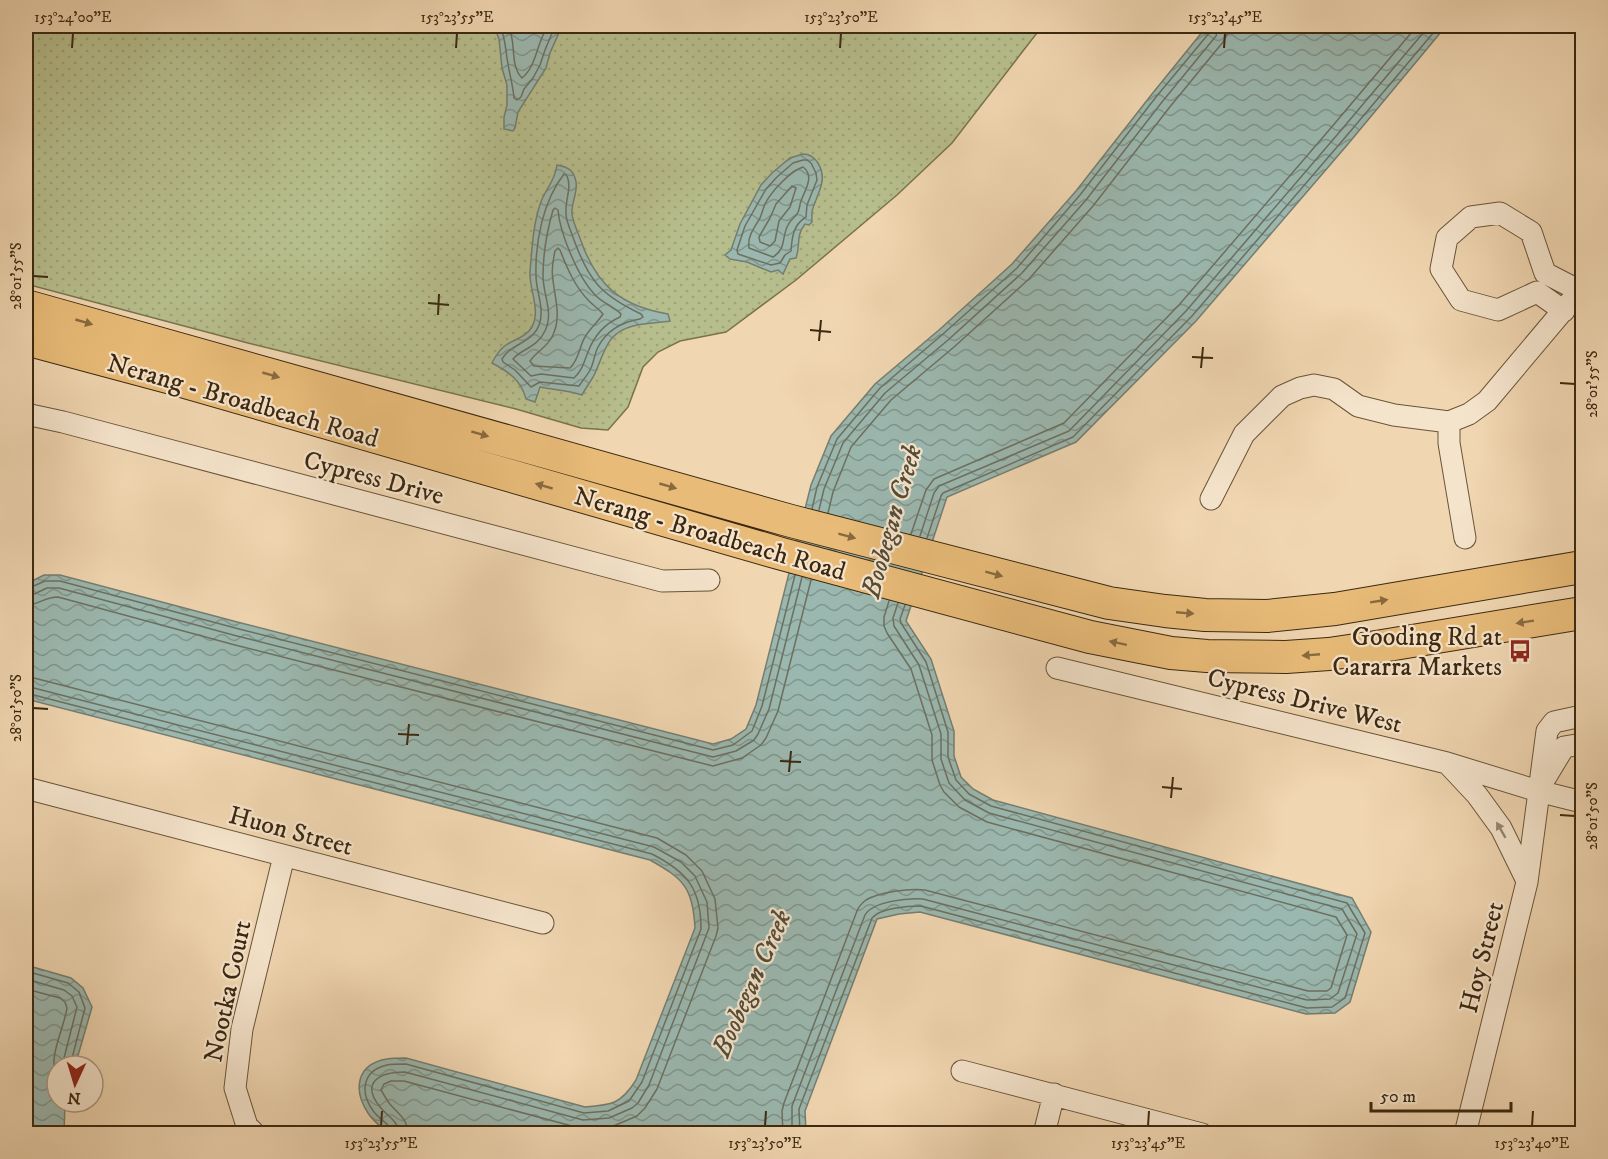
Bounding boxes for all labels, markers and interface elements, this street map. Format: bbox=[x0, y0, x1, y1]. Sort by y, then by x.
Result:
text: 153°24'00"E bbox=[34, 8, 112, 27]
text: 153°23'55"E bbox=[420, 8, 494, 27]
text: 153°23'50"E bbox=[804, 8, 878, 27]
text: 153°23'45"E bbox=[1188, 8, 1262, 27]
text: 28°01'55"S bbox=[7, 242, 26, 310]
one-way arrow bbox=[75, 318, 93, 327]
street label: Nerang - Broadbeach Road bbox=[103, 347, 382, 456]
text: 28°01'55"S bbox=[1583, 350, 1602, 418]
one-way arrow bbox=[262, 371, 280, 380]
one-way arrow bbox=[471, 430, 489, 439]
water label: Boobegan Creek bbox=[854, 440, 930, 602]
street label: Cypress Drive bbox=[300, 444, 447, 513]
street label: Nerang - Broadbeach Road bbox=[570, 480, 849, 589]
one-way arrow bbox=[535, 481, 553, 490]
one-way arrow bbox=[659, 482, 677, 491]
one-way arrow bbox=[838, 531, 857, 541]
one-way arrow bbox=[985, 570, 1003, 580]
one-way arrow bbox=[1370, 597, 1389, 606]
one-way arrow bbox=[1176, 608, 1195, 618]
one-way arrow bbox=[1515, 618, 1534, 627]
place label: Gooding Rd at Cararra Markets bbox=[1332, 621, 1502, 684]
one-way arrow bbox=[1108, 637, 1127, 647]
bus stop icon: Gooding Rd at Cararra Markets bbox=[1507, 638, 1533, 664]
one-way arrow bbox=[1302, 650, 1321, 660]
street label: Cypress Drive West bbox=[1204, 661, 1405, 742]
text: 28°01'50"S bbox=[7, 674, 26, 742]
text: 28°01'50"S bbox=[1583, 782, 1602, 850]
street label: Huon Street bbox=[225, 799, 356, 864]
one-way arrow bbox=[1496, 821, 1506, 838]
street label: Hoy Street bbox=[1453, 898, 1512, 1016]
water label: Boobegan Creek bbox=[704, 904, 800, 1063]
street label: Nootka Court bbox=[197, 917, 260, 1065]
north arrow bbox=[45, 1054, 105, 1114]
scale bar bbox=[1371, 1075, 1510, 1113]
text: 50 m bbox=[1380, 1086, 1416, 1108]
text: N bbox=[67, 1088, 81, 1108]
text: 153°23'55"E bbox=[344, 1134, 418, 1153]
text: 153°23'50"E bbox=[728, 1134, 802, 1153]
text: 153°23'45"E bbox=[1111, 1134, 1185, 1153]
text: 153°23'40"E bbox=[1495, 1134, 1570, 1153]

